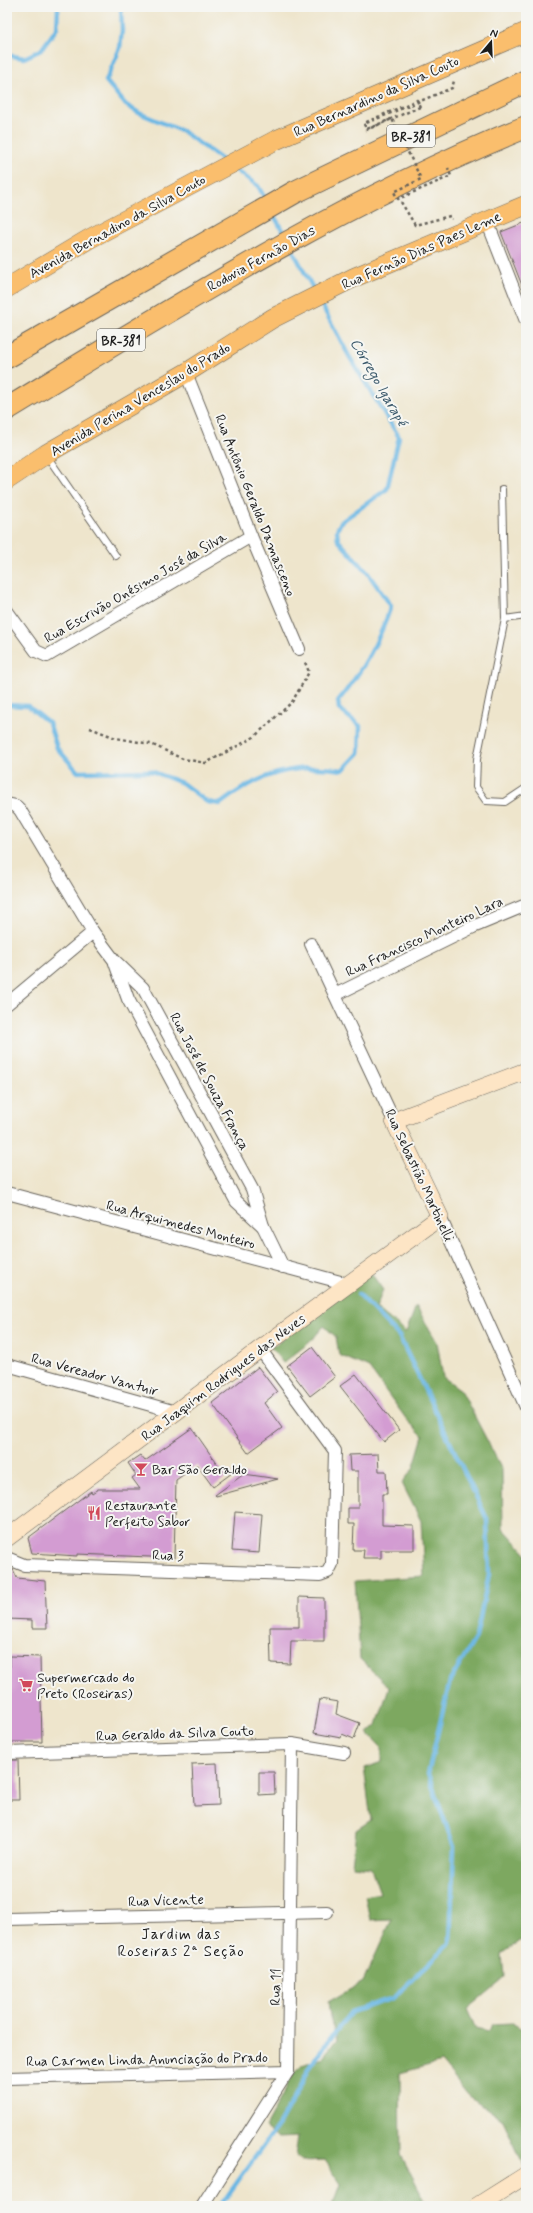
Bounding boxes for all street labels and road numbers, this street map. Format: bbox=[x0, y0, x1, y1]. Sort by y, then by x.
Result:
street label: Rua Bernardino da Silva Couto bbox=[291, 52, 462, 142]
road number: BR-381 bbox=[387, 125, 435, 147]
street label: Avenida Bernadino da Silva Couto bbox=[26, 171, 209, 283]
street label: Rua Fernão Dias Paes Leme bbox=[339, 208, 504, 294]
street label: Rodovia Fernão Dias bbox=[204, 222, 319, 296]
road number: BR-381 bbox=[97, 329, 145, 351]
street label: Avenida Perina Venceslau do Prado bbox=[47, 339, 234, 461]
street label: Rua Antônio Geraldo Damasceno bbox=[210, 412, 300, 599]
street label: Rua Escrivão Onésimo José da Silva bbox=[41, 528, 231, 648]
street label: Rua Francisco Monteiro Lara bbox=[343, 892, 506, 981]
street label: Rua José de Souza França bbox=[165, 1010, 253, 1153]
street label: Rua Sebastião Martinelli bbox=[380, 1106, 458, 1245]
street label: Rua Arquimedes Monteiro bbox=[104, 1196, 257, 1254]
street label: Rua Joaquim Rodrigues das Neves bbox=[138, 1310, 309, 1445]
street label: Rua Vereador Vantuir bbox=[29, 1349, 160, 1401]
street label: Rua 3 bbox=[152, 1546, 184, 1566]
street label: Rua Geraldo da Silva Couto bbox=[96, 1722, 255, 1746]
street label: Rua Vicente bbox=[128, 1891, 204, 1911]
street label: Rua 11 bbox=[267, 1968, 285, 2006]
street label: Rua Carmen Linda Anunciação do Prado bbox=[26, 2049, 268, 2071]

